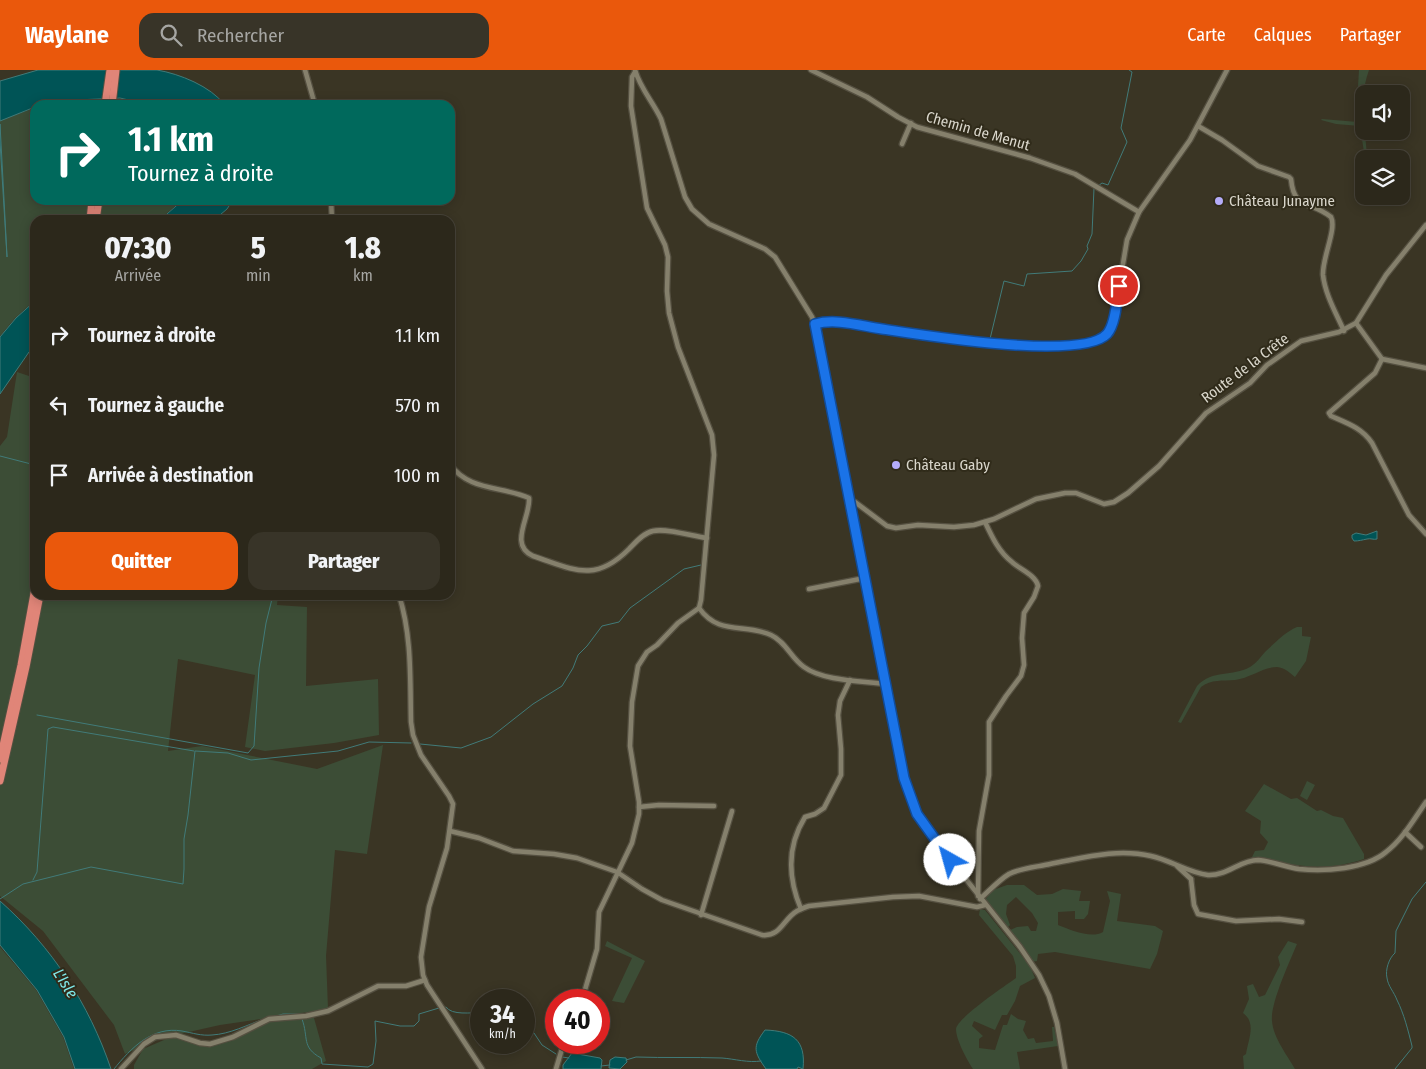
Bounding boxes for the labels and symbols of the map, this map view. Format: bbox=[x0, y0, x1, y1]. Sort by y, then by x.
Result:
street label: Chemin de Menut bbox=[924, 108, 1032, 154]
place label: Château Junayme bbox=[1229, 192, 1335, 210]
marker: Château Junayme bbox=[1213, 195, 1225, 207]
pin bbox=[1098, 265, 1140, 307]
street label: Route de la Crête bbox=[1198, 329, 1292, 407]
place label: Château Gaby bbox=[906, 456, 990, 474]
marker: Château Gaby bbox=[890, 459, 902, 471]
position arrow bbox=[923, 833, 975, 885]
water label: L'Isle bbox=[49, 965, 82, 1002]
speed limit sign: 40 bbox=[545, 989, 610, 1054]

